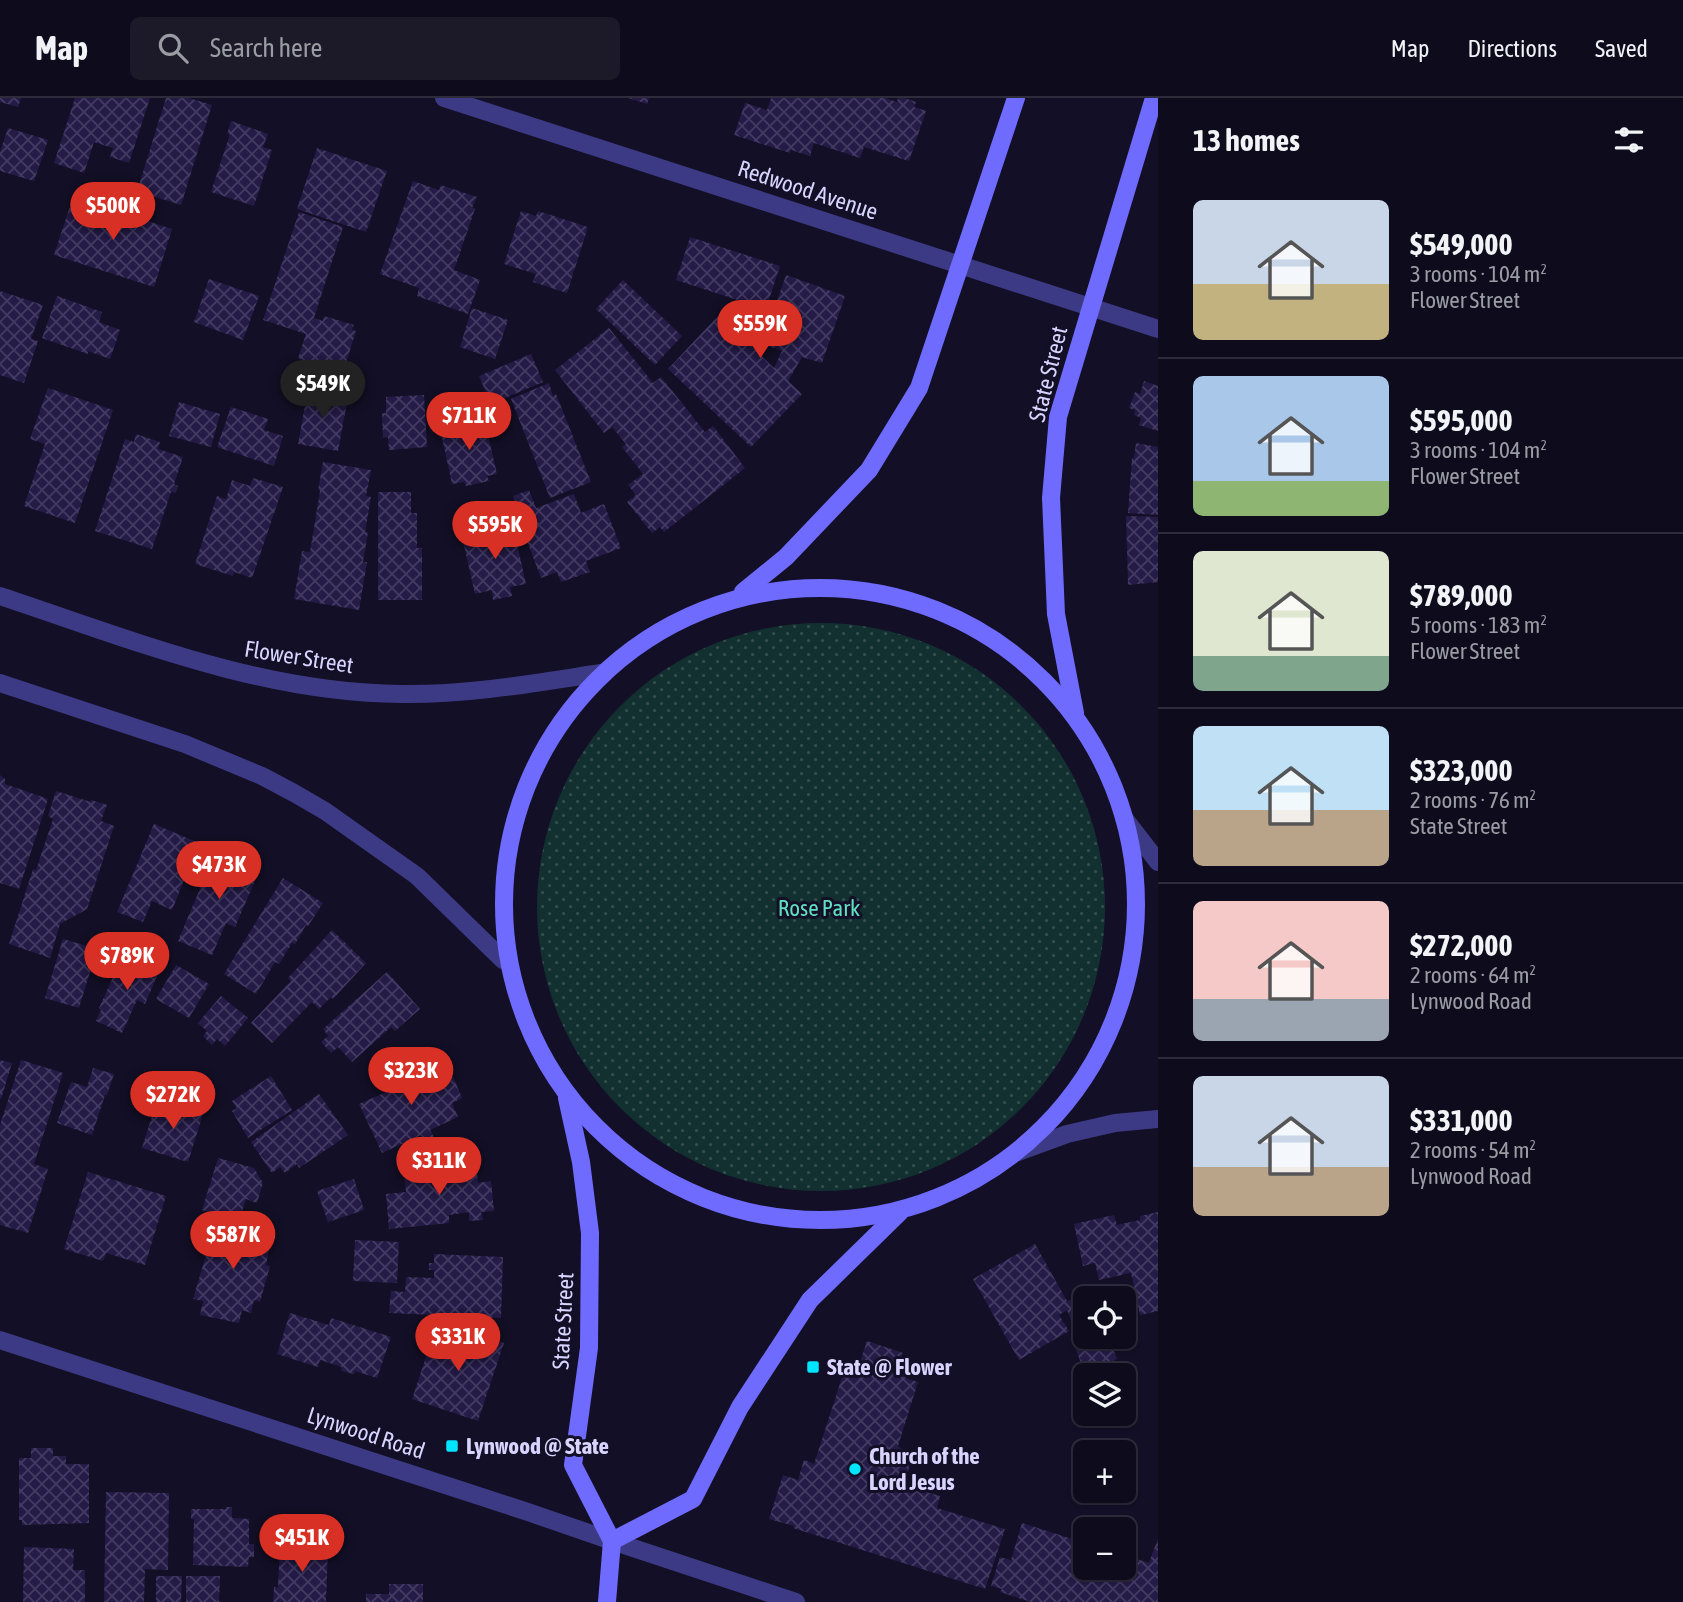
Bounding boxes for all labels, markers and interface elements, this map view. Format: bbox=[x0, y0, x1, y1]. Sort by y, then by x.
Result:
search box bbox=[130, 17, 620, 80]
text: Map bbox=[35, 29, 88, 67]
icon: search bbox=[154, 29, 192, 67]
text: Search here bbox=[210, 33, 322, 63]
text: Map bbox=[1391, 35, 1429, 62]
text: Directions bbox=[1467, 35, 1557, 62]
text: Saved bbox=[1595, 35, 1648, 62]
icon: filters bbox=[1610, 121, 1648, 159]
text: 13 homes bbox=[1193, 123, 1300, 157]
street label: Redwood Avenue bbox=[735, 155, 881, 225]
pin: $500K bbox=[64, 183, 162, 242]
text: $500K bbox=[86, 192, 140, 218]
text: $549,000 bbox=[1410, 227, 1513, 261]
icon: home bbox=[1249, 228, 1333, 312]
text: 3 rooms · 104 m² bbox=[1410, 261, 1547, 287]
text: Flower Street bbox=[1410, 287, 1520, 313]
pin: $559K bbox=[711, 300, 809, 360]
text: $559K bbox=[733, 310, 787, 336]
street label: State Street bbox=[1024, 324, 1072, 424]
pin: $549K bbox=[274, 360, 372, 420]
text: $549K bbox=[296, 370, 350, 396]
pin: $711K bbox=[420, 392, 518, 452]
text: $711K bbox=[442, 402, 496, 428]
text: $595,000 bbox=[1410, 403, 1513, 437]
icon: home bbox=[1249, 404, 1333, 488]
text: 3 rooms · 104 m² bbox=[1410, 437, 1547, 463]
text: Flower Street bbox=[1410, 463, 1520, 489]
pin: $595K bbox=[446, 502, 544, 561]
text: $595K bbox=[468, 511, 522, 537]
text: $789,000 bbox=[1410, 578, 1513, 612]
icon: home bbox=[1249, 579, 1333, 663]
text: 5 rooms · 183 m² bbox=[1410, 612, 1547, 638]
street label: Flower Street bbox=[243, 636, 355, 678]
text: Flower Street bbox=[1410, 638, 1520, 664]
text: $323,000 bbox=[1410, 753, 1513, 787]
icon: home bbox=[1249, 754, 1333, 838]
text: 2 rooms · 76 m² bbox=[1410, 787, 1536, 813]
text: State Street bbox=[1410, 813, 1507, 839]
pin: $473K bbox=[170, 842, 268, 901]
text: $473K bbox=[192, 851, 246, 877]
park label: Rose Park bbox=[778, 895, 860, 921]
text: $272,000 bbox=[1410, 928, 1513, 962]
icon: home bbox=[1249, 929, 1333, 1013]
pin: $789K bbox=[78, 932, 176, 992]
text: $789K bbox=[100, 942, 154, 968]
text: 2 rooms · 64 m² bbox=[1410, 962, 1536, 988]
text: Lynwood Road bbox=[1410, 988, 1532, 1014]
pin: $323K bbox=[362, 1048, 460, 1107]
text: $323K bbox=[384, 1057, 438, 1083]
pin: $272K bbox=[124, 1072, 222, 1131]
text: $272K bbox=[146, 1081, 200, 1107]
text: $331,000 bbox=[1410, 1103, 1513, 1137]
icon: home bbox=[1249, 1104, 1333, 1188]
text: 2 rooms · 54 m² bbox=[1410, 1137, 1536, 1163]
pin: $311K bbox=[390, 1138, 488, 1197]
text: $311K bbox=[412, 1147, 466, 1173]
text: Lynwood Road bbox=[1410, 1163, 1532, 1189]
pin: $587K bbox=[184, 1212, 282, 1271]
text: $587K bbox=[206, 1221, 260, 1247]
street label: State Street bbox=[547, 1272, 579, 1370]
map controls bbox=[1073, 1286, 1136, 1580]
button: locate bbox=[1073, 1286, 1136, 1349]
pin: $331K bbox=[409, 1314, 507, 1373]
text: $331K bbox=[431, 1323, 485, 1349]
place label: State @ Flower bbox=[827, 1354, 953, 1380]
marker: State @ Flower bbox=[805, 1359, 821, 1375]
button: layers bbox=[1073, 1363, 1136, 1426]
street label: Lynwood Road bbox=[304, 1402, 428, 1464]
place label: Lynwood @ State bbox=[466, 1433, 609, 1459]
marker: Lynwood @ State bbox=[444, 1438, 460, 1454]
button: + bbox=[1073, 1440, 1136, 1503]
place label: Church of the Lord Jesus bbox=[869, 1443, 980, 1495]
marker: Church of the Lord Jesus bbox=[847, 1461, 863, 1477]
pin: $451K bbox=[253, 1514, 351, 1574]
button: − bbox=[1073, 1517, 1136, 1580]
text: $451K bbox=[275, 1524, 329, 1550]

